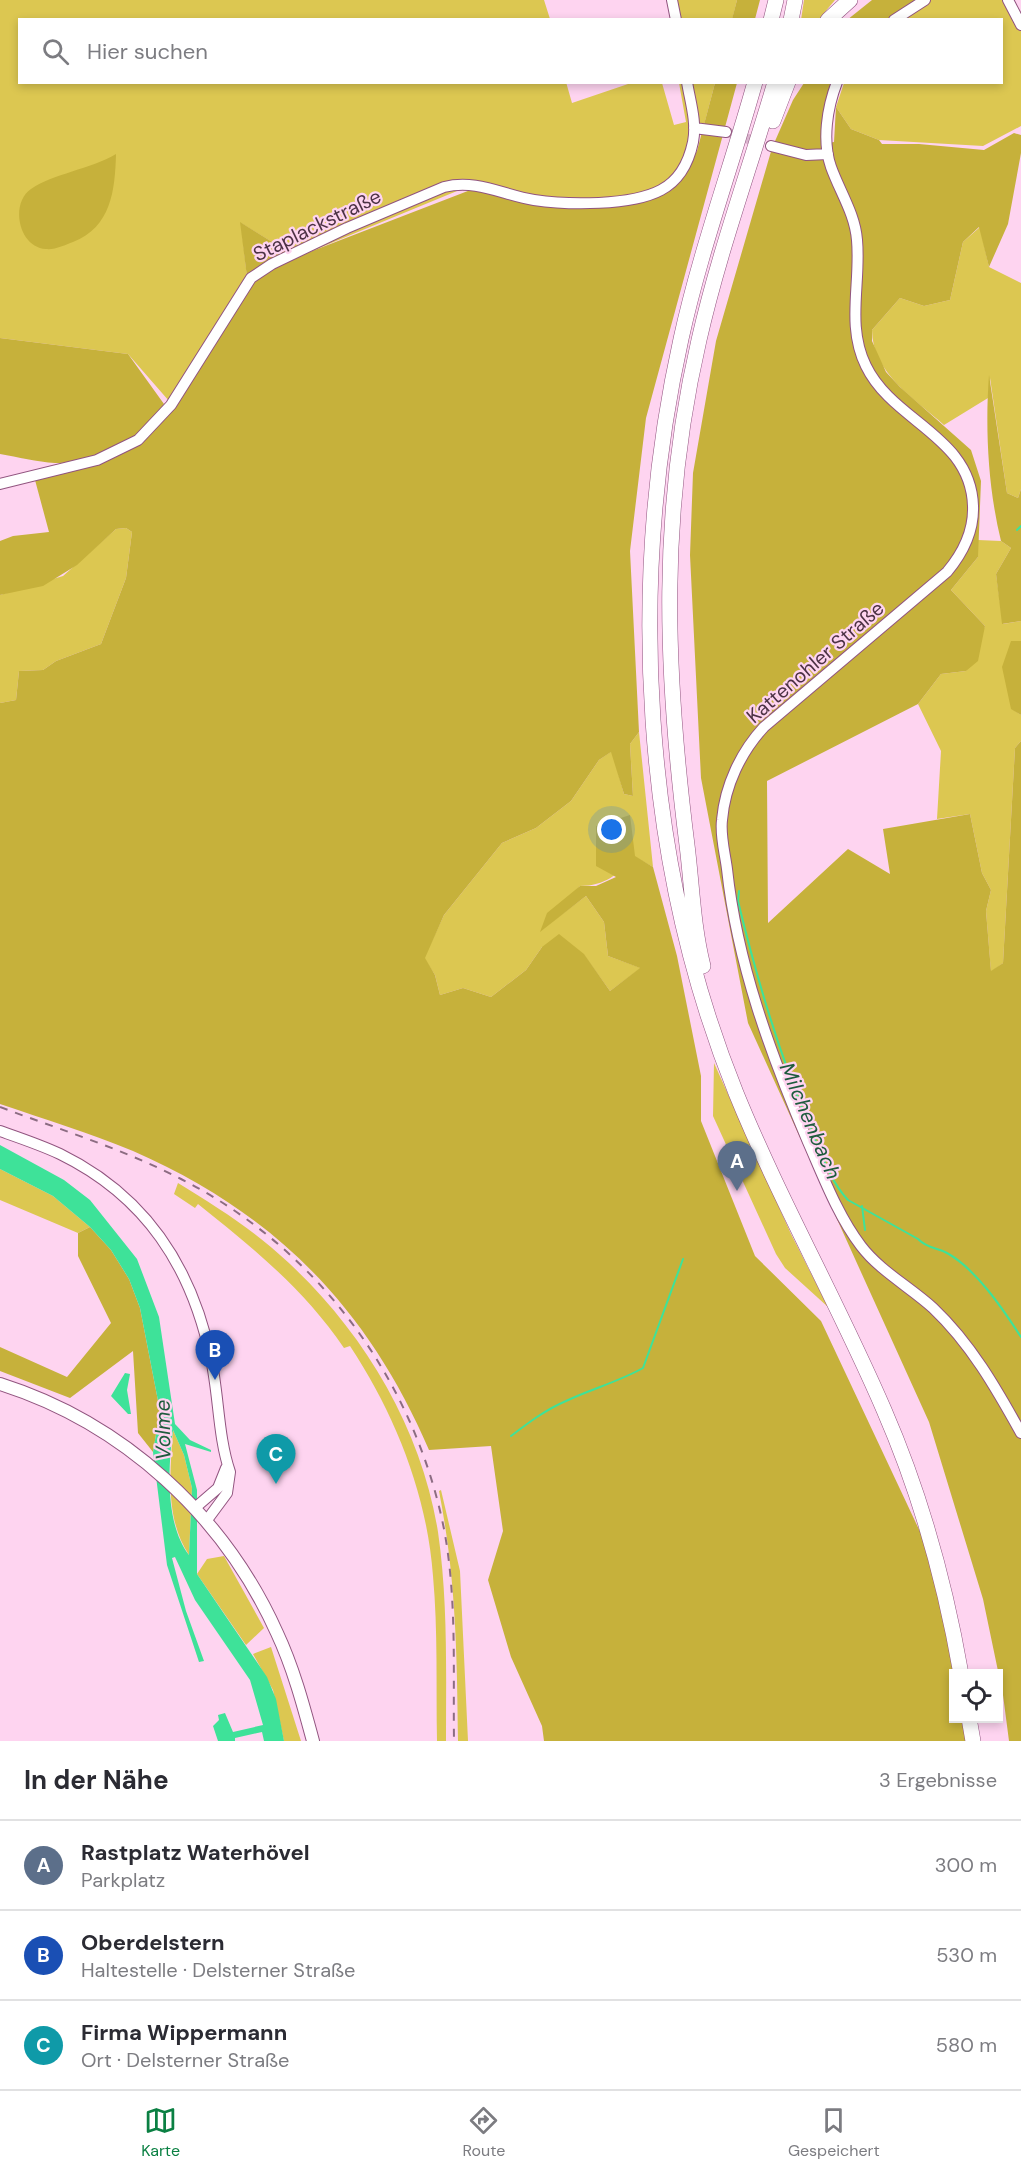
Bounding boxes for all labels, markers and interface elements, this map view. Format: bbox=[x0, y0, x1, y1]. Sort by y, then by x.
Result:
search box bbox=[18, 18, 1003, 84]
icon: search bbox=[39, 35, 72, 68]
text: Hier suchen bbox=[87, 37, 208, 66]
street label: Staplackstraße bbox=[249, 183, 385, 267]
street label: Kattenohler Straße bbox=[741, 595, 889, 729]
your location bbox=[597, 815, 626, 844]
water label: Milchenbach bbox=[773, 1058, 847, 1184]
pin: A bbox=[718, 1142, 756, 1191]
pin: B bbox=[196, 1330, 234, 1380]
water label: Volme bbox=[148, 1399, 178, 1461]
pin: C bbox=[256, 1434, 296, 1484]
map controls bbox=[949, 1669, 1003, 1723]
button: locate bbox=[949, 1669, 1003, 1723]
text: In der Nähe bbox=[24, 1763, 169, 1797]
text: 3 Ergebnisse bbox=[879, 1767, 997, 1793]
text: Rastplatz Waterhövel bbox=[81, 1838, 310, 1867]
text: A bbox=[36, 1852, 51, 1878]
text: 300 m bbox=[935, 1852, 997, 1878]
text: Parkplatz bbox=[81, 1867, 165, 1893]
text: Oberdelstern bbox=[81, 1928, 225, 1957]
text: B bbox=[37, 1942, 50, 1968]
text: 530 m bbox=[936, 1942, 997, 1968]
text: Haltestelle · Delsterner Straße bbox=[81, 1957, 355, 1983]
text: Firma Wippermann bbox=[81, 2018, 287, 2047]
text: C bbox=[36, 2032, 51, 2058]
text: 580 m bbox=[936, 2032, 997, 2058]
text: Ort · Delsterner Straße bbox=[81, 2047, 289, 2073]
tab: Karte bbox=[141, 2104, 180, 2161]
tab: Route bbox=[463, 2104, 505, 2161]
tab: Gespeichert bbox=[788, 2104, 880, 2161]

